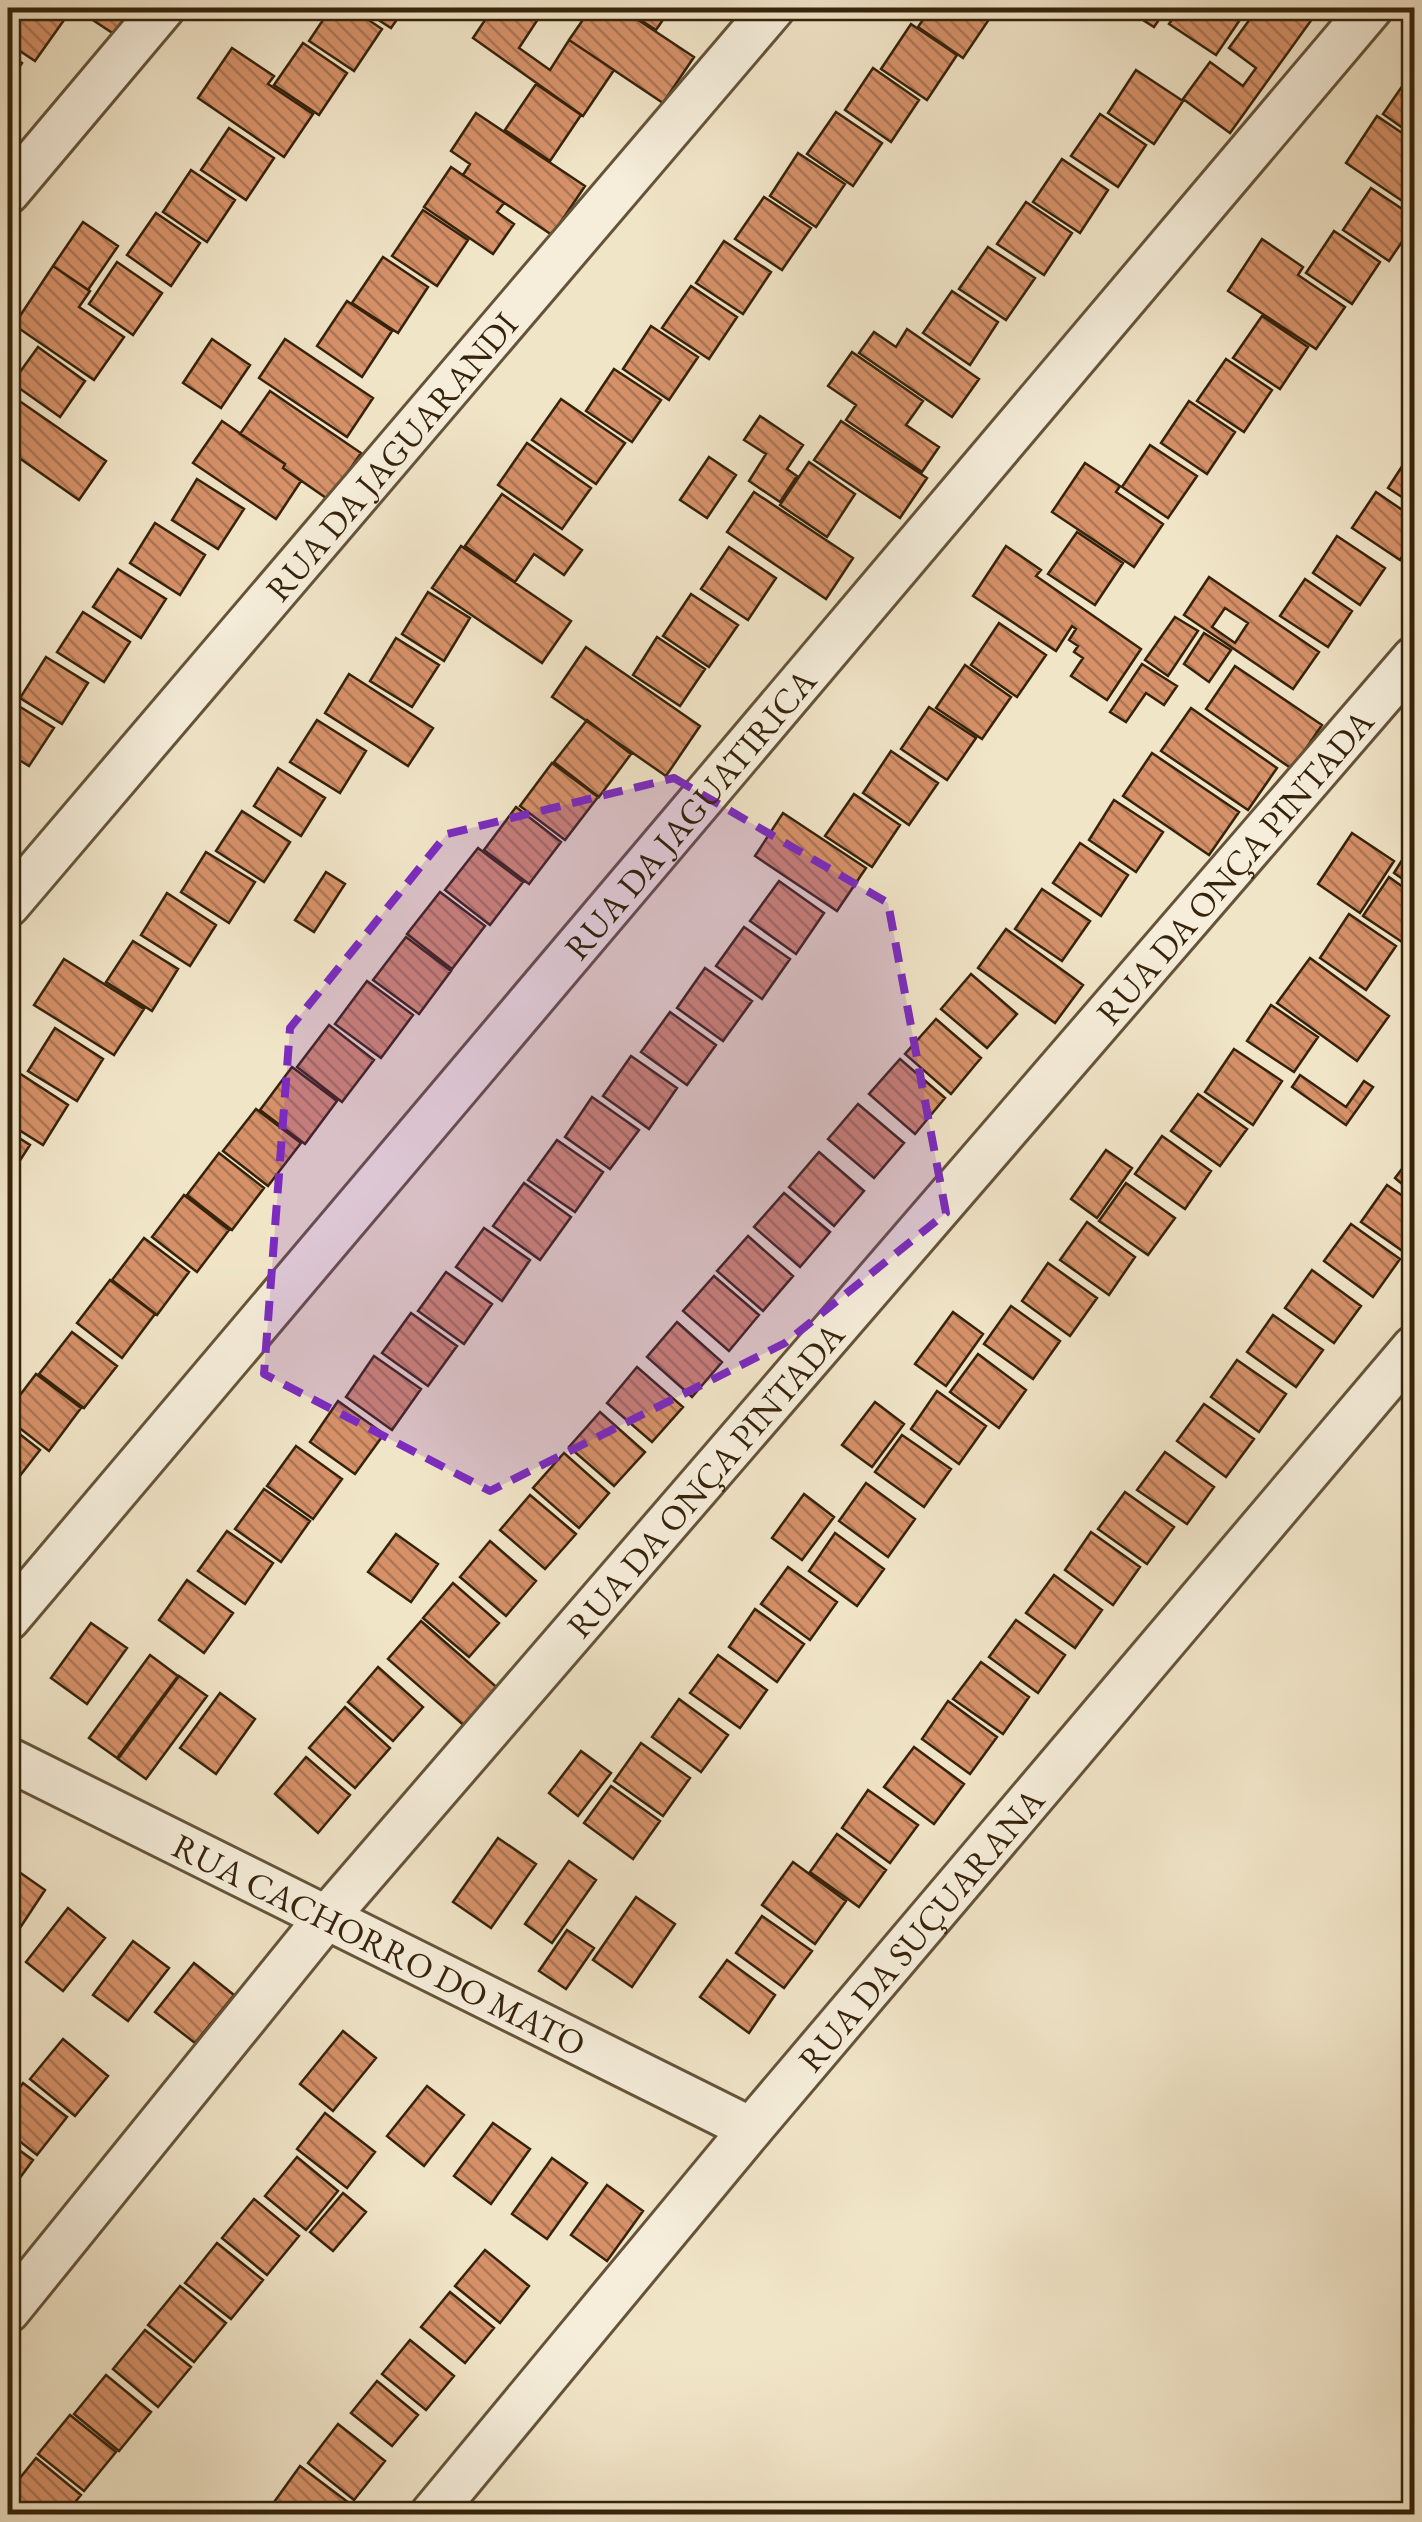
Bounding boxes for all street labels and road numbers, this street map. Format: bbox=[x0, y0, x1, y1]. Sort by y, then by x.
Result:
street label: RUA DA JAGUARANDI bbox=[255, 302, 527, 610]
street label: RUA DA JAGUATIRICA bbox=[554, 658, 826, 968]
street label: RUA DA ONÇA PINTADA bbox=[1086, 699, 1383, 1033]
street label: RUA DA ONÇA PINTADA bbox=[556, 1312, 854, 1646]
street label: RUA DA SUÇUARANA bbox=[787, 1777, 1054, 2080]
street label: RUA CACHORRO DO MATO bbox=[165, 1822, 594, 2066]

